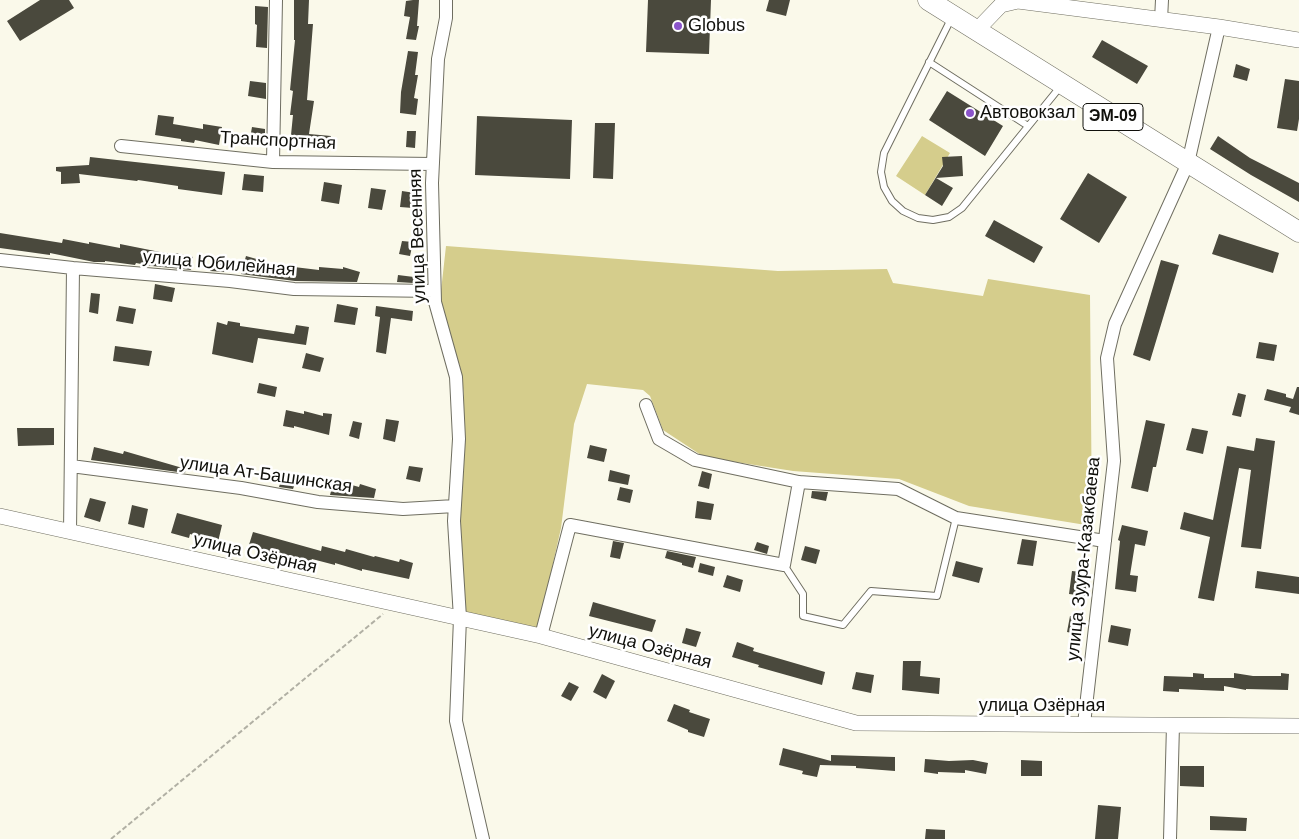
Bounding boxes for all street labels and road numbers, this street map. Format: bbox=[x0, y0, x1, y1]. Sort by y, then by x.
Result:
road number: ЭМ-09 bbox=[1083, 104, 1143, 130]
street label: Транспортная bbox=[219, 127, 337, 155]
street label: улица Весенняя bbox=[405, 168, 431, 304]
street label: улица Юбилейная bbox=[142, 247, 296, 281]
street label: улица Ат-Башинская bbox=[179, 452, 353, 498]
street label: улица Зуура-Казакбаева bbox=[1063, 456, 1105, 662]
street label: улица Озёрная bbox=[191, 529, 319, 579]
street label: улица Озёрная bbox=[586, 620, 714, 674]
street label: улица Озёрная bbox=[979, 695, 1105, 717]

